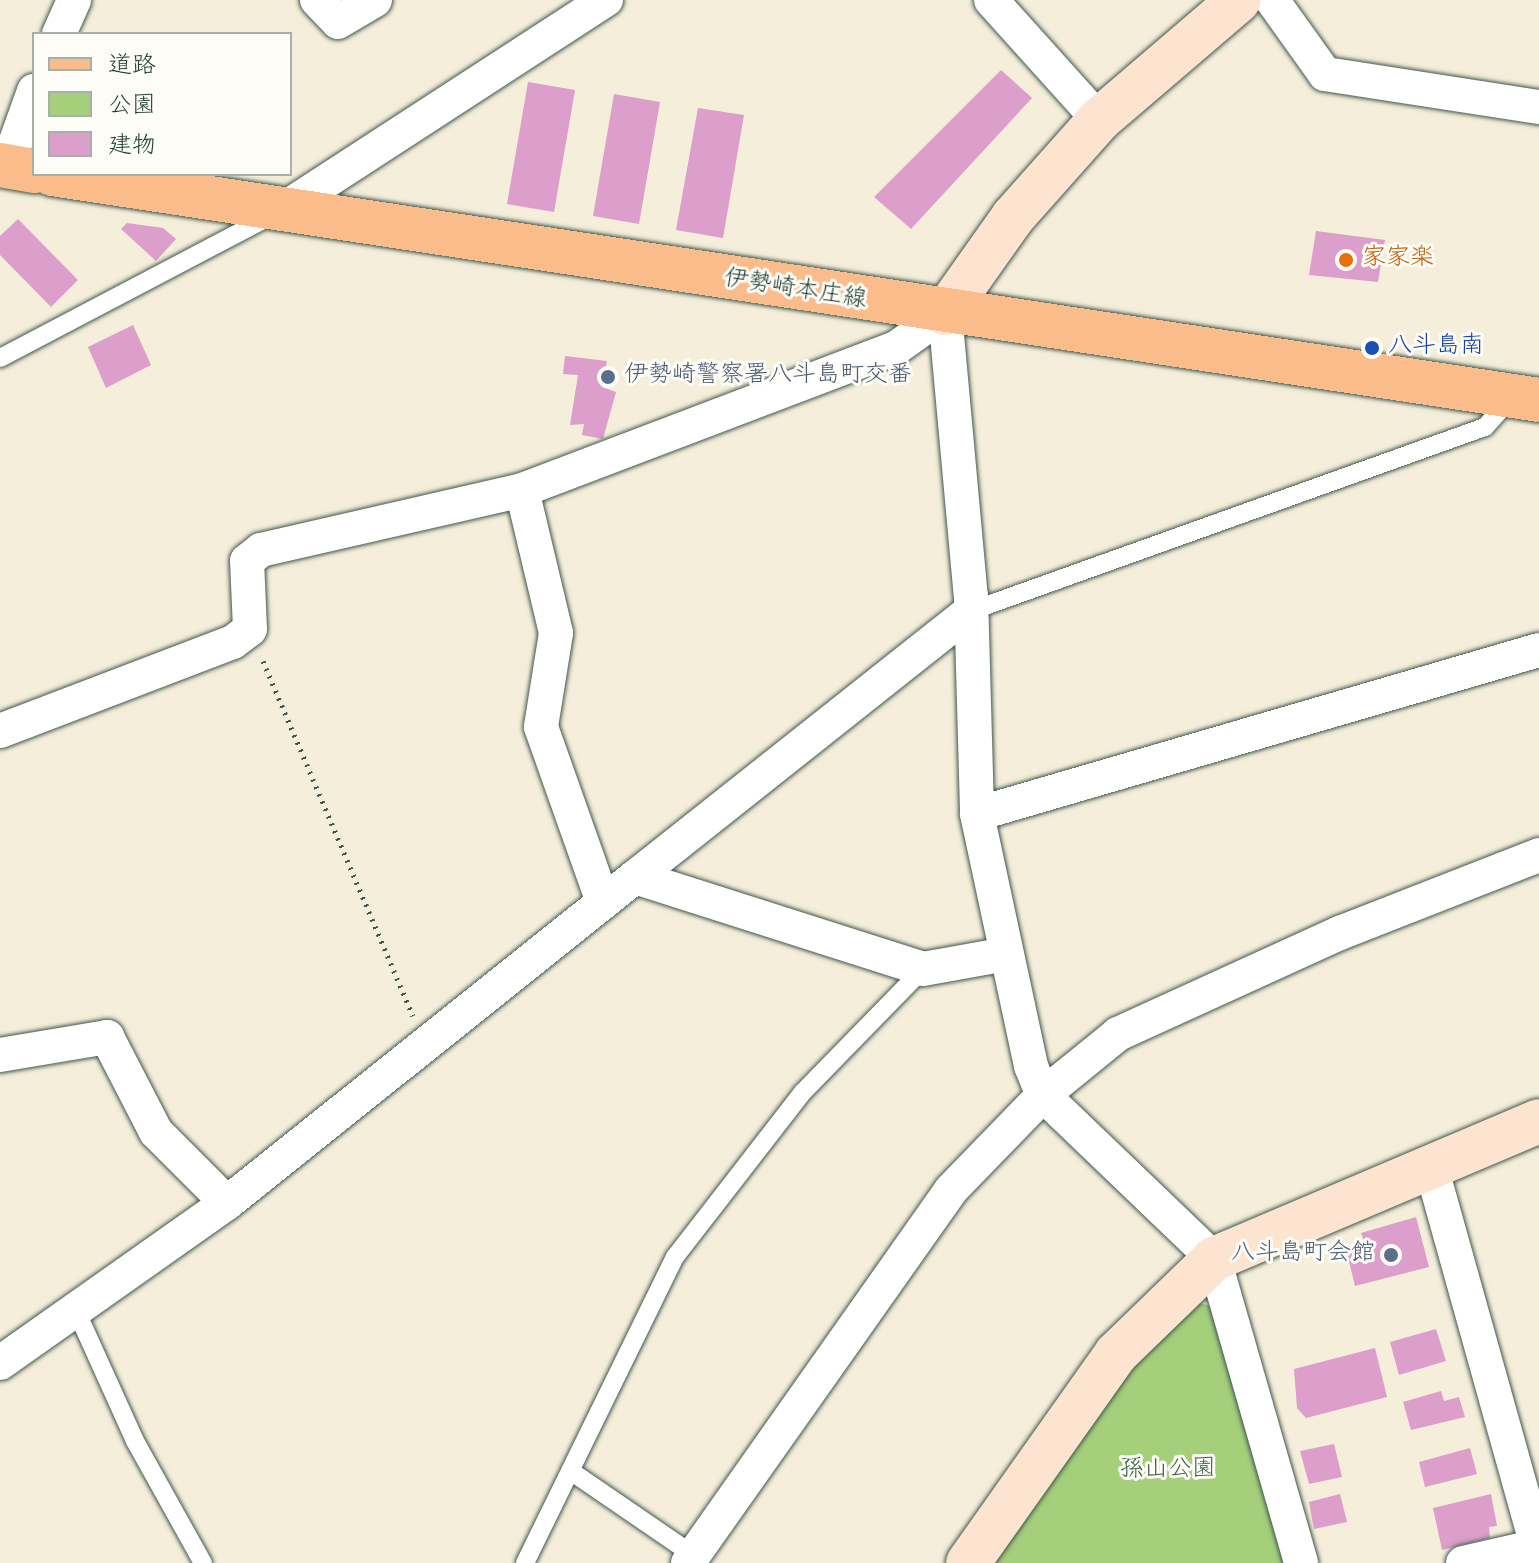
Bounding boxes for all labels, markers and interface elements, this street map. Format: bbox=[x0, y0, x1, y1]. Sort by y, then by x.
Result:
legend bbox=[32, 32, 292, 176]
text: 道路 bbox=[108, 50, 156, 84]
text: 公園 bbox=[108, 90, 156, 124]
text: 建物 bbox=[108, 130, 156, 164]
place label: 家家楽 bbox=[1362, 246, 1434, 274]
marker: 家家楽 bbox=[1337, 251, 1355, 269]
street label: 伊勢崎本庄線 bbox=[722, 266, 868, 316]
place label: 八斗島南 bbox=[1388, 334, 1484, 362]
marker: 八斗島南 bbox=[1363, 339, 1381, 357]
place label: 伊勢崎警察署八斗島町交番 bbox=[624, 363, 912, 391]
marker: 伊勢崎警察署八斗島町交番 bbox=[599, 368, 617, 386]
place label: 八斗島町会館 bbox=[1231, 1241, 1375, 1269]
marker: 八斗島町会館 bbox=[1382, 1246, 1400, 1264]
park label: 孫山公園 bbox=[1120, 1457, 1216, 1485]

